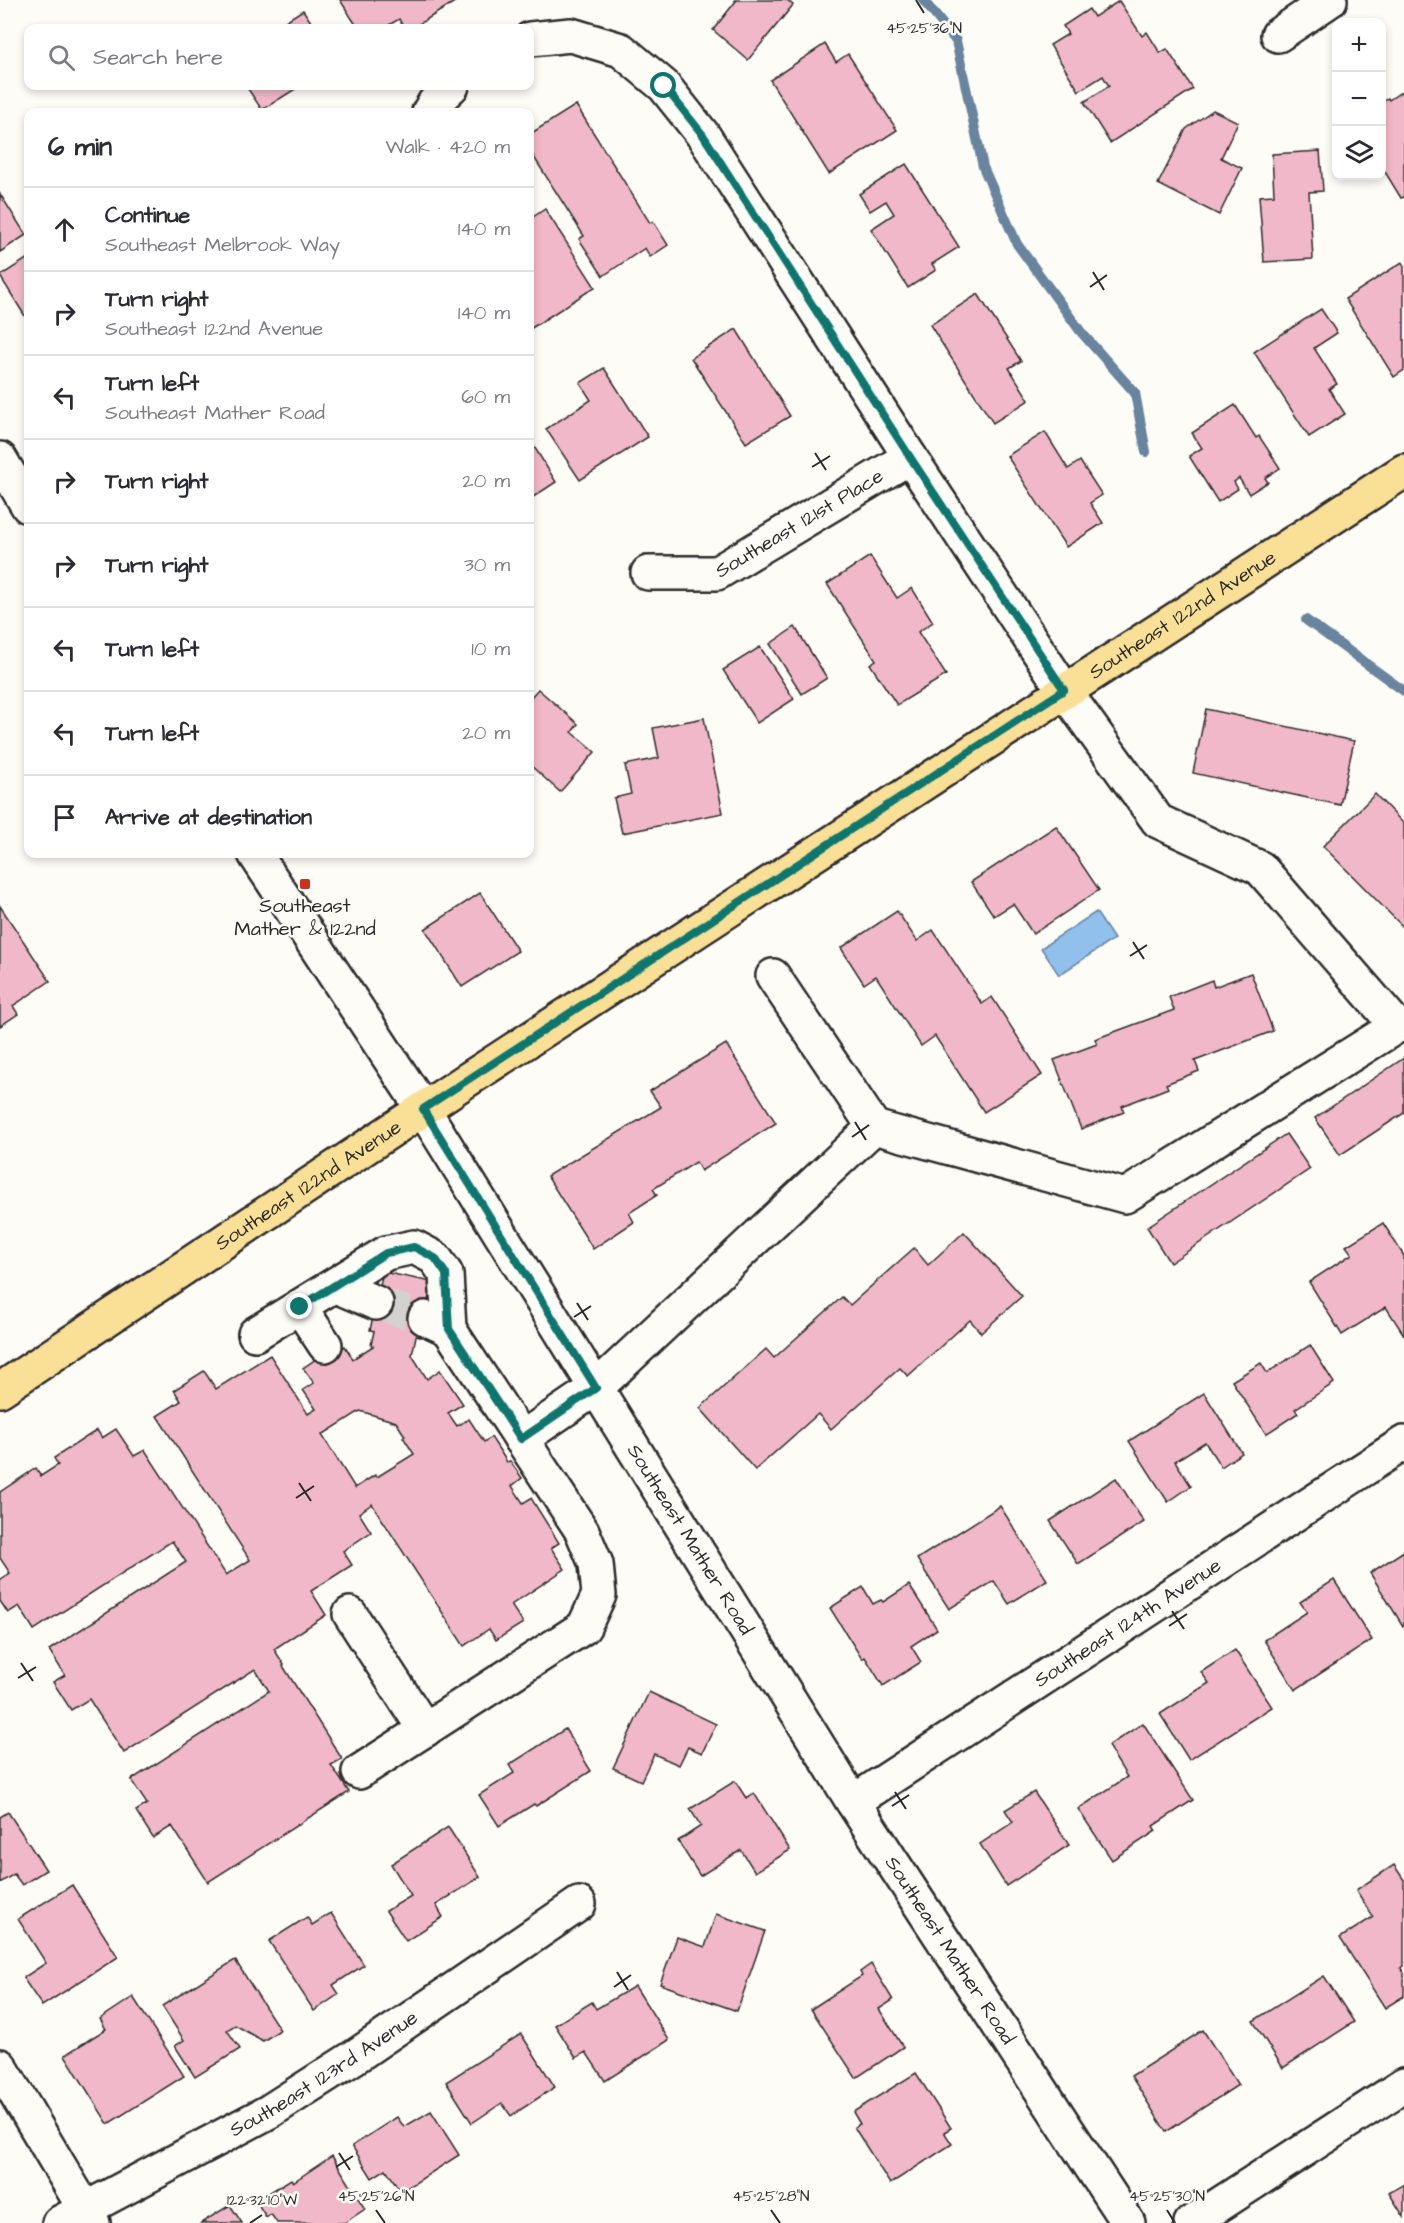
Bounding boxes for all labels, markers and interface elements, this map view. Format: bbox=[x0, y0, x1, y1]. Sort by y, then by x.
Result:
text: 45°25'36"N bbox=[886, 18, 962, 39]
map controls bbox=[1332, 18, 1386, 180]
button: + bbox=[1332, 18, 1386, 72]
search box bbox=[24, 24, 534, 90]
icon: search bbox=[45, 41, 78, 74]
text: Search here bbox=[93, 42, 223, 73]
route start bbox=[650, 72, 676, 98]
button: − bbox=[1332, 72, 1386, 126]
button: layers bbox=[1332, 126, 1386, 180]
text: 6 min bbox=[48, 129, 112, 165]
text: Walk · 420 m bbox=[386, 133, 510, 161]
text: Continue bbox=[105, 200, 190, 231]
icon: ahead bbox=[48, 213, 81, 246]
text: 140 m bbox=[458, 215, 510, 243]
text: Southeast Melbrook Way bbox=[105, 231, 340, 259]
text: Turn right bbox=[105, 284, 208, 315]
icon: right bbox=[48, 297, 81, 330]
text: 140 m bbox=[458, 299, 510, 327]
text: Southeast 122nd Avenue bbox=[105, 315, 323, 343]
text: Turn left bbox=[105, 368, 199, 399]
icon: left bbox=[48, 381, 81, 414]
text: 60 m bbox=[461, 383, 510, 411]
text: Southeast Mather Road bbox=[105, 399, 325, 427]
street label: Southeast 121st Place bbox=[710, 462, 889, 585]
icon: right bbox=[48, 465, 81, 498]
text: Turn right bbox=[105, 466, 208, 497]
text: 20 m bbox=[462, 467, 510, 495]
street label: Southeast 122nd Avenue bbox=[1084, 544, 1282, 686]
icon: right bbox=[48, 549, 81, 582]
text: Turn right bbox=[105, 550, 208, 581]
text: 30 m bbox=[464, 551, 510, 579]
icon: left bbox=[48, 633, 81, 666]
text: Turn left bbox=[105, 634, 199, 665]
text: 10 m bbox=[471, 635, 510, 663]
icon: left bbox=[48, 717, 81, 750]
text: Turn left bbox=[105, 718, 199, 749]
text: 20 m bbox=[462, 719, 510, 747]
icon: arrive bbox=[48, 801, 81, 834]
text: Arrive at destination bbox=[105, 802, 312, 833]
marker: Southeast Mather & 122nd bbox=[298, 877, 312, 891]
place label: Southeast Mather & 122nd bbox=[234, 892, 376, 943]
street label: Southeast 122nd Avenue bbox=[210, 1113, 407, 1257]
route end bbox=[286, 1293, 312, 1319]
street label: Southeast Mather Road bbox=[620, 1439, 760, 1640]
street label: Southeast 124th Avenue bbox=[1029, 1552, 1227, 1694]
street label: Southeast Mather Road bbox=[878, 1850, 1022, 2050]
street label: Southeast 123rd Avenue bbox=[225, 2004, 424, 2144]
text: 45°25'26"N bbox=[338, 2186, 414, 2207]
text: 45°25'28"N bbox=[732, 2186, 810, 2207]
text: 45°25'30"N bbox=[1129, 2186, 1205, 2207]
text: 122°32'10"W bbox=[227, 2190, 297, 2211]

